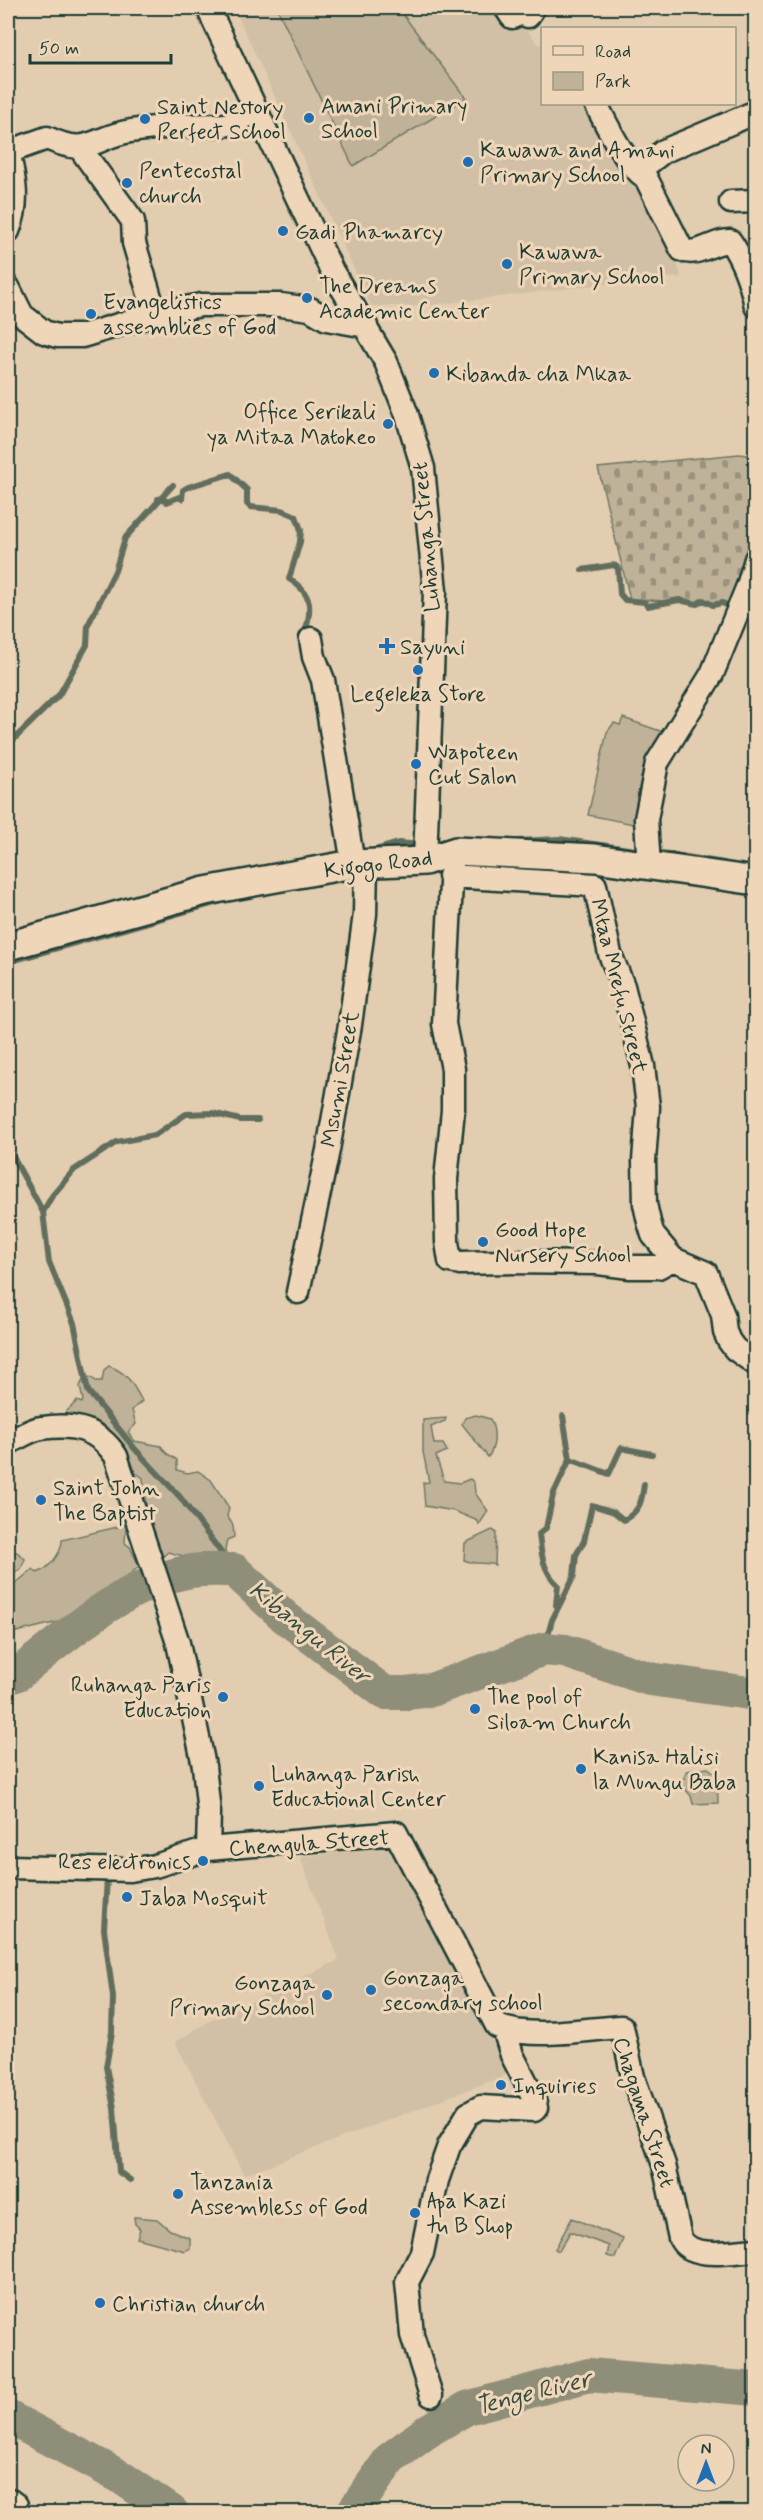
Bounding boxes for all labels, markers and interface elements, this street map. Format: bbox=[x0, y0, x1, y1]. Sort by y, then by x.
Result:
scale bar bbox=[30, 27, 171, 65]
legend bbox=[541, 27, 736, 105]
text: 50 m bbox=[39, 37, 79, 61]
text: Road bbox=[595, 40, 631, 64]
text: Park bbox=[595, 70, 631, 94]
place label: Amani Primary School bbox=[321, 93, 467, 146]
place label: Saint Nestory Perfect School bbox=[157, 94, 286, 147]
marker: Amani Primary School bbox=[302, 111, 316, 125]
marker: Saint Nestory Perfect School bbox=[138, 112, 152, 126]
place label: Kawawa and Amani Primary School bbox=[480, 137, 675, 190]
marker: Kawawa and Amani Primary School bbox=[461, 155, 475, 169]
place label: Pentecostal church bbox=[139, 158, 242, 211]
marker: Pentecostal church bbox=[120, 176, 134, 190]
place label: Gadi Phamarcy bbox=[295, 219, 443, 247]
marker: Gadi Phamarcy bbox=[276, 224, 290, 238]
place label: Kawawa Primary School bbox=[519, 239, 664, 292]
marker: Kawawa Primary School bbox=[500, 257, 514, 271]
place label: The Dreams Academic Center bbox=[319, 273, 490, 326]
place label: Evangelistics assemblies of God bbox=[103, 289, 276, 342]
marker: The Dreams Academic Center bbox=[300, 291, 314, 305]
marker: Evangelistics assemblies of God bbox=[84, 307, 98, 321]
place label: Kibanda cha Mkaa bbox=[446, 361, 632, 389]
marker: Kibanda cha Mkaa bbox=[427, 366, 441, 380]
place label: Office Serikali ya Mitaa Matokeo bbox=[207, 399, 376, 452]
marker: Office Serikali ya Mitaa Matokeo bbox=[381, 417, 395, 431]
street label: Luhanga Street bbox=[406, 461, 448, 613]
place label: Sayuni bbox=[400, 634, 465, 662]
marker: Sayuni bbox=[378, 637, 396, 655]
marker: Legeleka Store bbox=[411, 663, 425, 677]
place label: Legeleka Store bbox=[350, 681, 486, 712]
place label: Wapoteen Cut Salon bbox=[428, 739, 518, 792]
marker: Wapoteen Cut Salon bbox=[409, 757, 423, 771]
street label: Kigogo Road bbox=[323, 844, 434, 888]
street label: Mtaa Mrefu Street bbox=[583, 896, 653, 1077]
street label: Msumi Street bbox=[315, 1009, 367, 1149]
place label: Good Hope Nursery School bbox=[495, 1217, 632, 1270]
marker: Good Hope Nursery School bbox=[476, 1235, 490, 1249]
place label: Saint John The Baptist bbox=[53, 1475, 159, 1528]
marker: Saint John The Baptist bbox=[34, 1493, 48, 1507]
water label: Kibangu River bbox=[242, 1575, 378, 1693]
place label: Ruhanga Paris Education bbox=[71, 1672, 211, 1725]
place label: The pool of Siloam Church bbox=[487, 1684, 631, 1737]
marker: Ruhanga Paris Education bbox=[216, 1690, 230, 1704]
marker: The pool of Siloam Church bbox=[468, 1702, 482, 1716]
place label: Kanisa Halisi la Mungu Baba bbox=[593, 1744, 736, 1798]
place label: Luhanga Parish Educational Center bbox=[271, 1761, 446, 1814]
marker: Kanisa Halisi la Mungu Baba bbox=[574, 1762, 588, 1776]
marker: Luhanga Parish Educational Center bbox=[252, 1779, 266, 1793]
street label: Chengula Street bbox=[228, 1824, 391, 1865]
place label: Res electronics bbox=[58, 1849, 191, 1877]
marker: Res electronics bbox=[196, 1854, 210, 1868]
place label: Jaba Mosquit bbox=[139, 1885, 268, 1913]
marker: Jaba Mosquit bbox=[120, 1890, 134, 1904]
place label: Gonzaga secondary school bbox=[383, 1965, 543, 2018]
place label: Gonzaga Primary School bbox=[170, 1970, 316, 2023]
marker: Gonzaga secondary school bbox=[364, 1983, 378, 1997]
marker: Gonzaga Primary School bbox=[320, 1988, 334, 2002]
street label: Chagama Street bbox=[603, 2034, 681, 2192]
place label: Inquiries bbox=[513, 2073, 597, 2101]
marker: Inquiries bbox=[494, 2078, 508, 2092]
place label: Tanzania Assembless of God bbox=[190, 2169, 368, 2222]
marker: Tanzania Assembless of God bbox=[171, 2187, 185, 2201]
place label: Apa Kazi tu B Shop bbox=[426, 2188, 513, 2241]
marker: Apa Kazi tu B Shop bbox=[408, 2206, 422, 2220]
place label: Christian church bbox=[112, 2291, 265, 2319]
marker: Christian church bbox=[93, 2296, 107, 2310]
water label: Tenge River bbox=[472, 2363, 599, 2425]
north arrow bbox=[676, 2433, 736, 2493]
text: N bbox=[701, 2439, 711, 2460]

